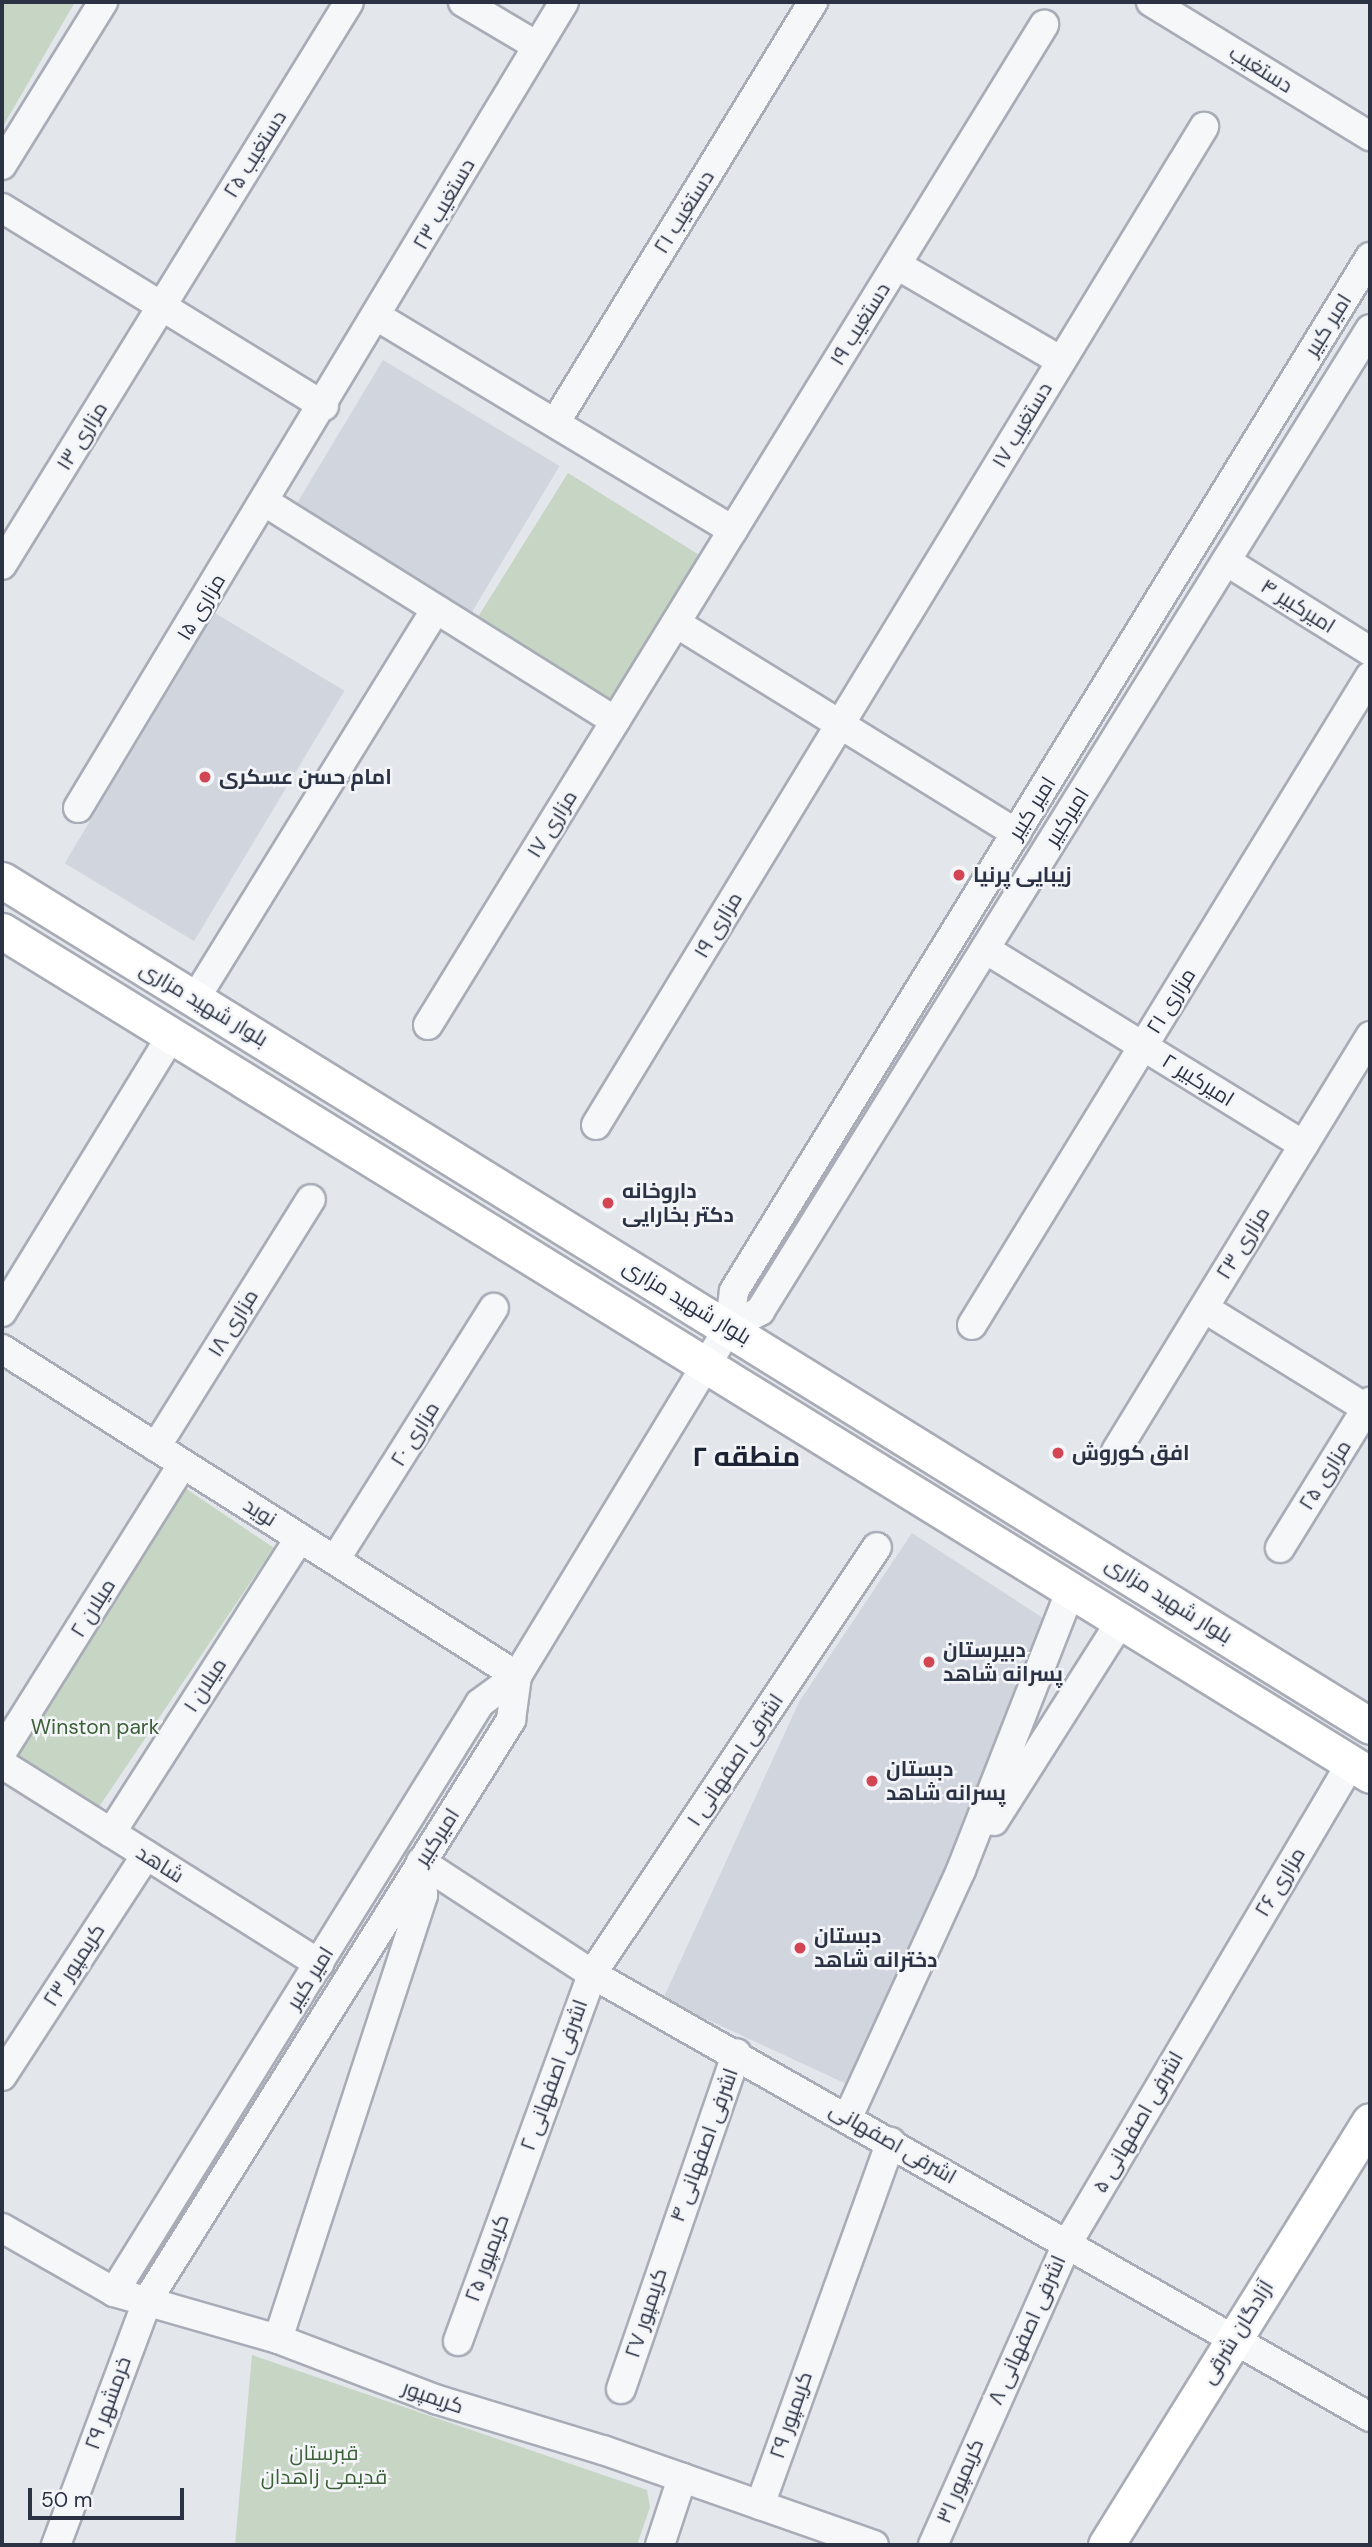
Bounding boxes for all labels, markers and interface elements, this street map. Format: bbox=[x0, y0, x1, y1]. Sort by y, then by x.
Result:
street label: دستغیب bbox=[1224, 40, 1298, 98]
street label: دستغیب ۲۵ bbox=[218, 106, 292, 202]
street label: دستغیب ۲۳ bbox=[408, 154, 480, 254]
street label: دستغیب ۲۱ bbox=[649, 166, 719, 258]
street label: دستغیب ۱۹ bbox=[825, 278, 895, 370]
street label: امیر کبیر bbox=[1299, 289, 1357, 361]
street label: دستغیب ۱۷ bbox=[987, 378, 1057, 472]
street label: مزاری ۱۳ bbox=[51, 397, 113, 475]
street label: مزاری ۱۵ bbox=[171, 569, 231, 645]
street label: امیرکبیر ۴ bbox=[1256, 573, 1340, 639]
place label: امام حسن عسکری bbox=[219, 764, 392, 790]
marker: امام حسن عسکری bbox=[197, 769, 213, 785]
street label: امیر کبیر bbox=[1003, 772, 1061, 844]
street label: امیرکبیر bbox=[1040, 783, 1094, 851]
street label: مزاری ۱۷ bbox=[521, 786, 583, 862]
place label: زیبایی پرنیا bbox=[973, 862, 1072, 888]
marker: زیبایی پرنیا bbox=[951, 867, 967, 883]
street label: مزاری ۱۹ bbox=[688, 887, 748, 963]
street label: بلوار شهید مزاری bbox=[135, 956, 273, 1052]
street label: مزاری ۲۱ bbox=[1141, 963, 1201, 1039]
street label: امیرکبیر ۲ bbox=[1157, 1048, 1239, 1112]
place label: داروخانه دکتر بخارایی bbox=[622, 1178, 734, 1228]
marker: داروخانه دکتر بخارایی bbox=[600, 1195, 616, 1211]
street label: مزاری ۲۳ bbox=[1211, 1202, 1275, 1284]
street label: بلوار شهید مزاری bbox=[618, 1254, 756, 1350]
street label: مزاری ۱۸ bbox=[202, 1285, 264, 1361]
street label: مزاری ۲۰ bbox=[385, 1397, 445, 1471]
street label: مزاری ۲۵ bbox=[1294, 1435, 1356, 1515]
district label: منطقه ۲ bbox=[692, 1440, 800, 1474]
place label: افق کوروش bbox=[1072, 1440, 1189, 1466]
marker: افق کوروش bbox=[1050, 1445, 1066, 1461]
street label: نوید bbox=[239, 1492, 281, 1532]
street label: بلوار شهید مزاری bbox=[1101, 1551, 1237, 1649]
street label: میلان ۲ bbox=[65, 1574, 121, 1642]
place label: دبیرستان پسرانه شاهد bbox=[943, 1637, 1063, 1687]
street label: میلان ۱ bbox=[178, 1653, 232, 1717]
marker: دبیرستان پسرانه شاهد bbox=[921, 1654, 937, 1670]
street label: اشرفی اصفهانی ۱ bbox=[681, 1689, 789, 1831]
park label: Winston park bbox=[31, 1714, 159, 1740]
place label: دبستان پسرانه شاهد bbox=[886, 1756, 1006, 1806]
marker: دبستان پسرانه شاهد bbox=[864, 1773, 880, 1789]
street label: امیرکبیر bbox=[409, 1804, 465, 1870]
street label: شاهد bbox=[131, 1840, 189, 1888]
street label: مزاری ۲۶ bbox=[1250, 1843, 1310, 1921]
street label: کریمپور ۲۳ bbox=[38, 1919, 110, 2011]
place label: دبستان دخترانه شاهد bbox=[814, 1923, 937, 1973]
marker: دبستان دخترانه شاهد bbox=[792, 1940, 808, 1956]
street label: امیر کبیر bbox=[281, 1942, 339, 2014]
street label: اشرفی اصفهانی ۲ bbox=[515, 1996, 593, 2154]
street label: اشرفی اصفهانی ۵ bbox=[1087, 2047, 1189, 2197]
street label: اشرفی اصفهانی ۴ bbox=[665, 2065, 743, 2225]
street label: اشرفی اصفهانی bbox=[825, 2097, 961, 2189]
street label: کریمپور ۲۵ bbox=[460, 2211, 514, 2305]
street label: اشرفی اصفهانی ۸ bbox=[983, 2251, 1071, 2409]
street label: کریمپور ۲۷ bbox=[620, 2265, 672, 2361]
street label: آزادگان شرقی bbox=[1195, 2276, 1279, 2388]
street label: خرمشهر ۲۹ bbox=[80, 2353, 136, 2453]
street label: کریمپور ۲۹ bbox=[764, 2368, 818, 2462]
street label: کریمپور bbox=[399, 2375, 467, 2419]
street label: کریمپور ۳۱ bbox=[931, 2435, 989, 2527]
park label: قبرستان قدیمی زاهدان bbox=[261, 2440, 387, 2490]
scale bar bbox=[32, 2474, 187, 2518]
text: 50 m bbox=[41, 2486, 92, 2514]

